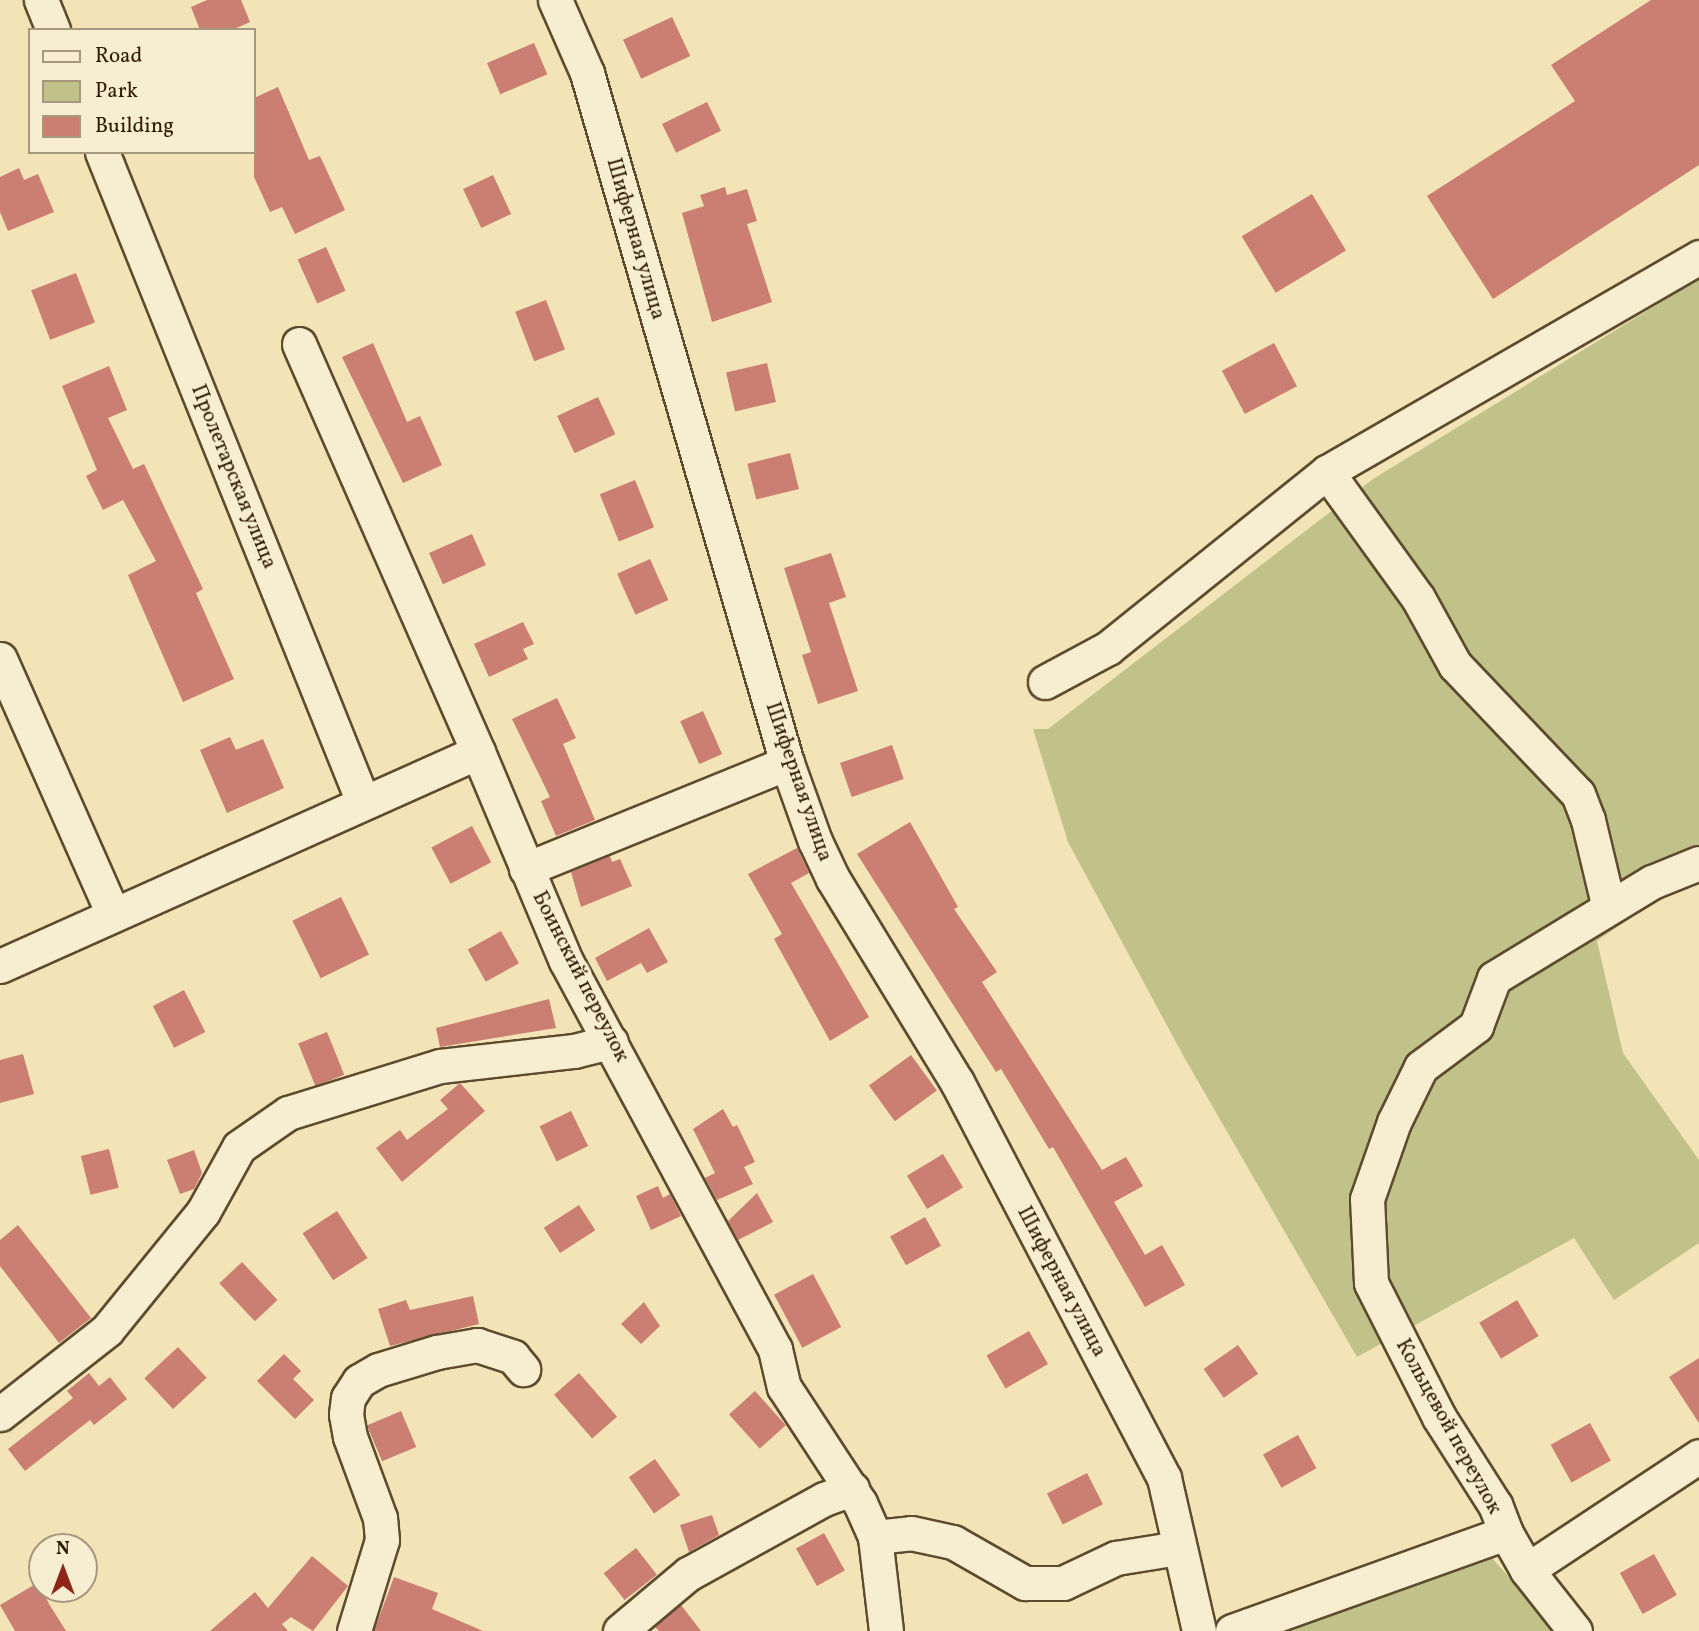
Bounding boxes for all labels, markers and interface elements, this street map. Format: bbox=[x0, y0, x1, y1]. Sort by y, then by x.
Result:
legend bbox=[28, 28, 256, 154]
text: Road bbox=[95, 42, 142, 71]
text: Park bbox=[95, 77, 138, 106]
text: Building bbox=[95, 112, 174, 141]
street label: Шиферная улица bbox=[600, 155, 670, 323]
street label: Пролетарская улица bbox=[184, 381, 282, 573]
street label: Шиферная улица bbox=[759, 699, 837, 865]
street label: Боинский переулок bbox=[526, 887, 634, 1067]
street label: Шиферная улица bbox=[1011, 1202, 1111, 1362]
street label: Кольцевой переулок bbox=[1389, 1335, 1507, 1519]
north arrow bbox=[28, 1533, 98, 1603]
text: N bbox=[56, 1536, 70, 1562]

